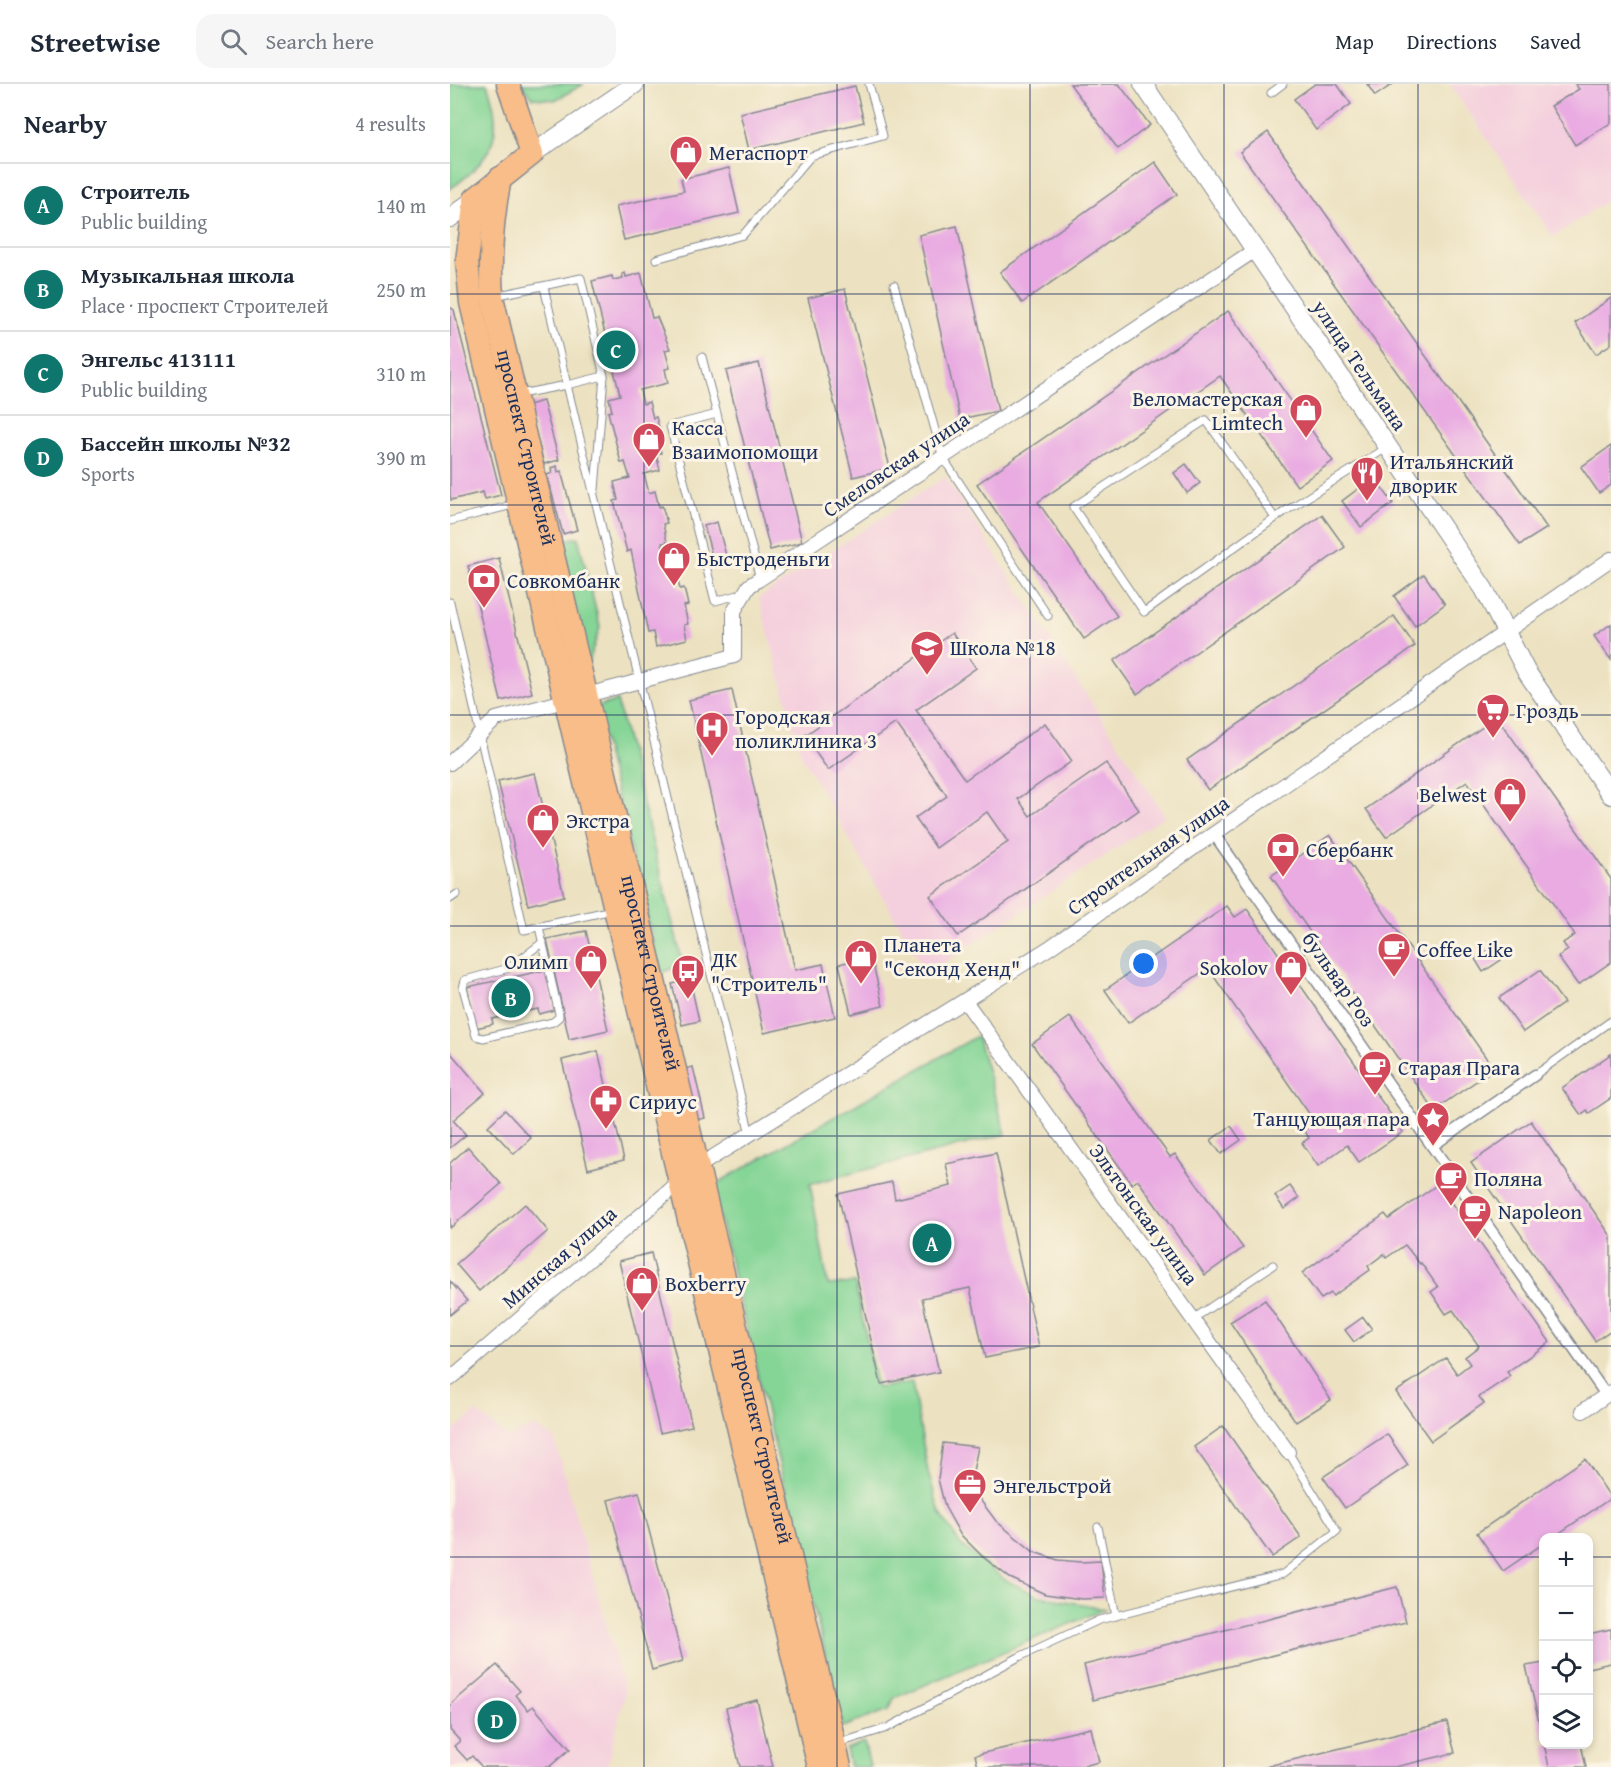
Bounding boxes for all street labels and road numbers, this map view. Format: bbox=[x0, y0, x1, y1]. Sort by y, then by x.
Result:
street label: улица Тельмана bbox=[1304, 293, 1415, 437]
street label: проспект Строителей bbox=[489, 346, 566, 548]
street label: Смеловская улица bbox=[816, 403, 976, 525]
street label: Строительная улица bbox=[1061, 787, 1235, 923]
street label: проспект Строителей bbox=[614, 871, 690, 1074]
street label: бульвар Роз bbox=[1295, 925, 1383, 1033]
street label: Эльтонская улица bbox=[1082, 1137, 1206, 1291]
street label: Минская улица bbox=[495, 1198, 623, 1316]
street label: проспект Строителей bbox=[726, 1344, 802, 1547]

